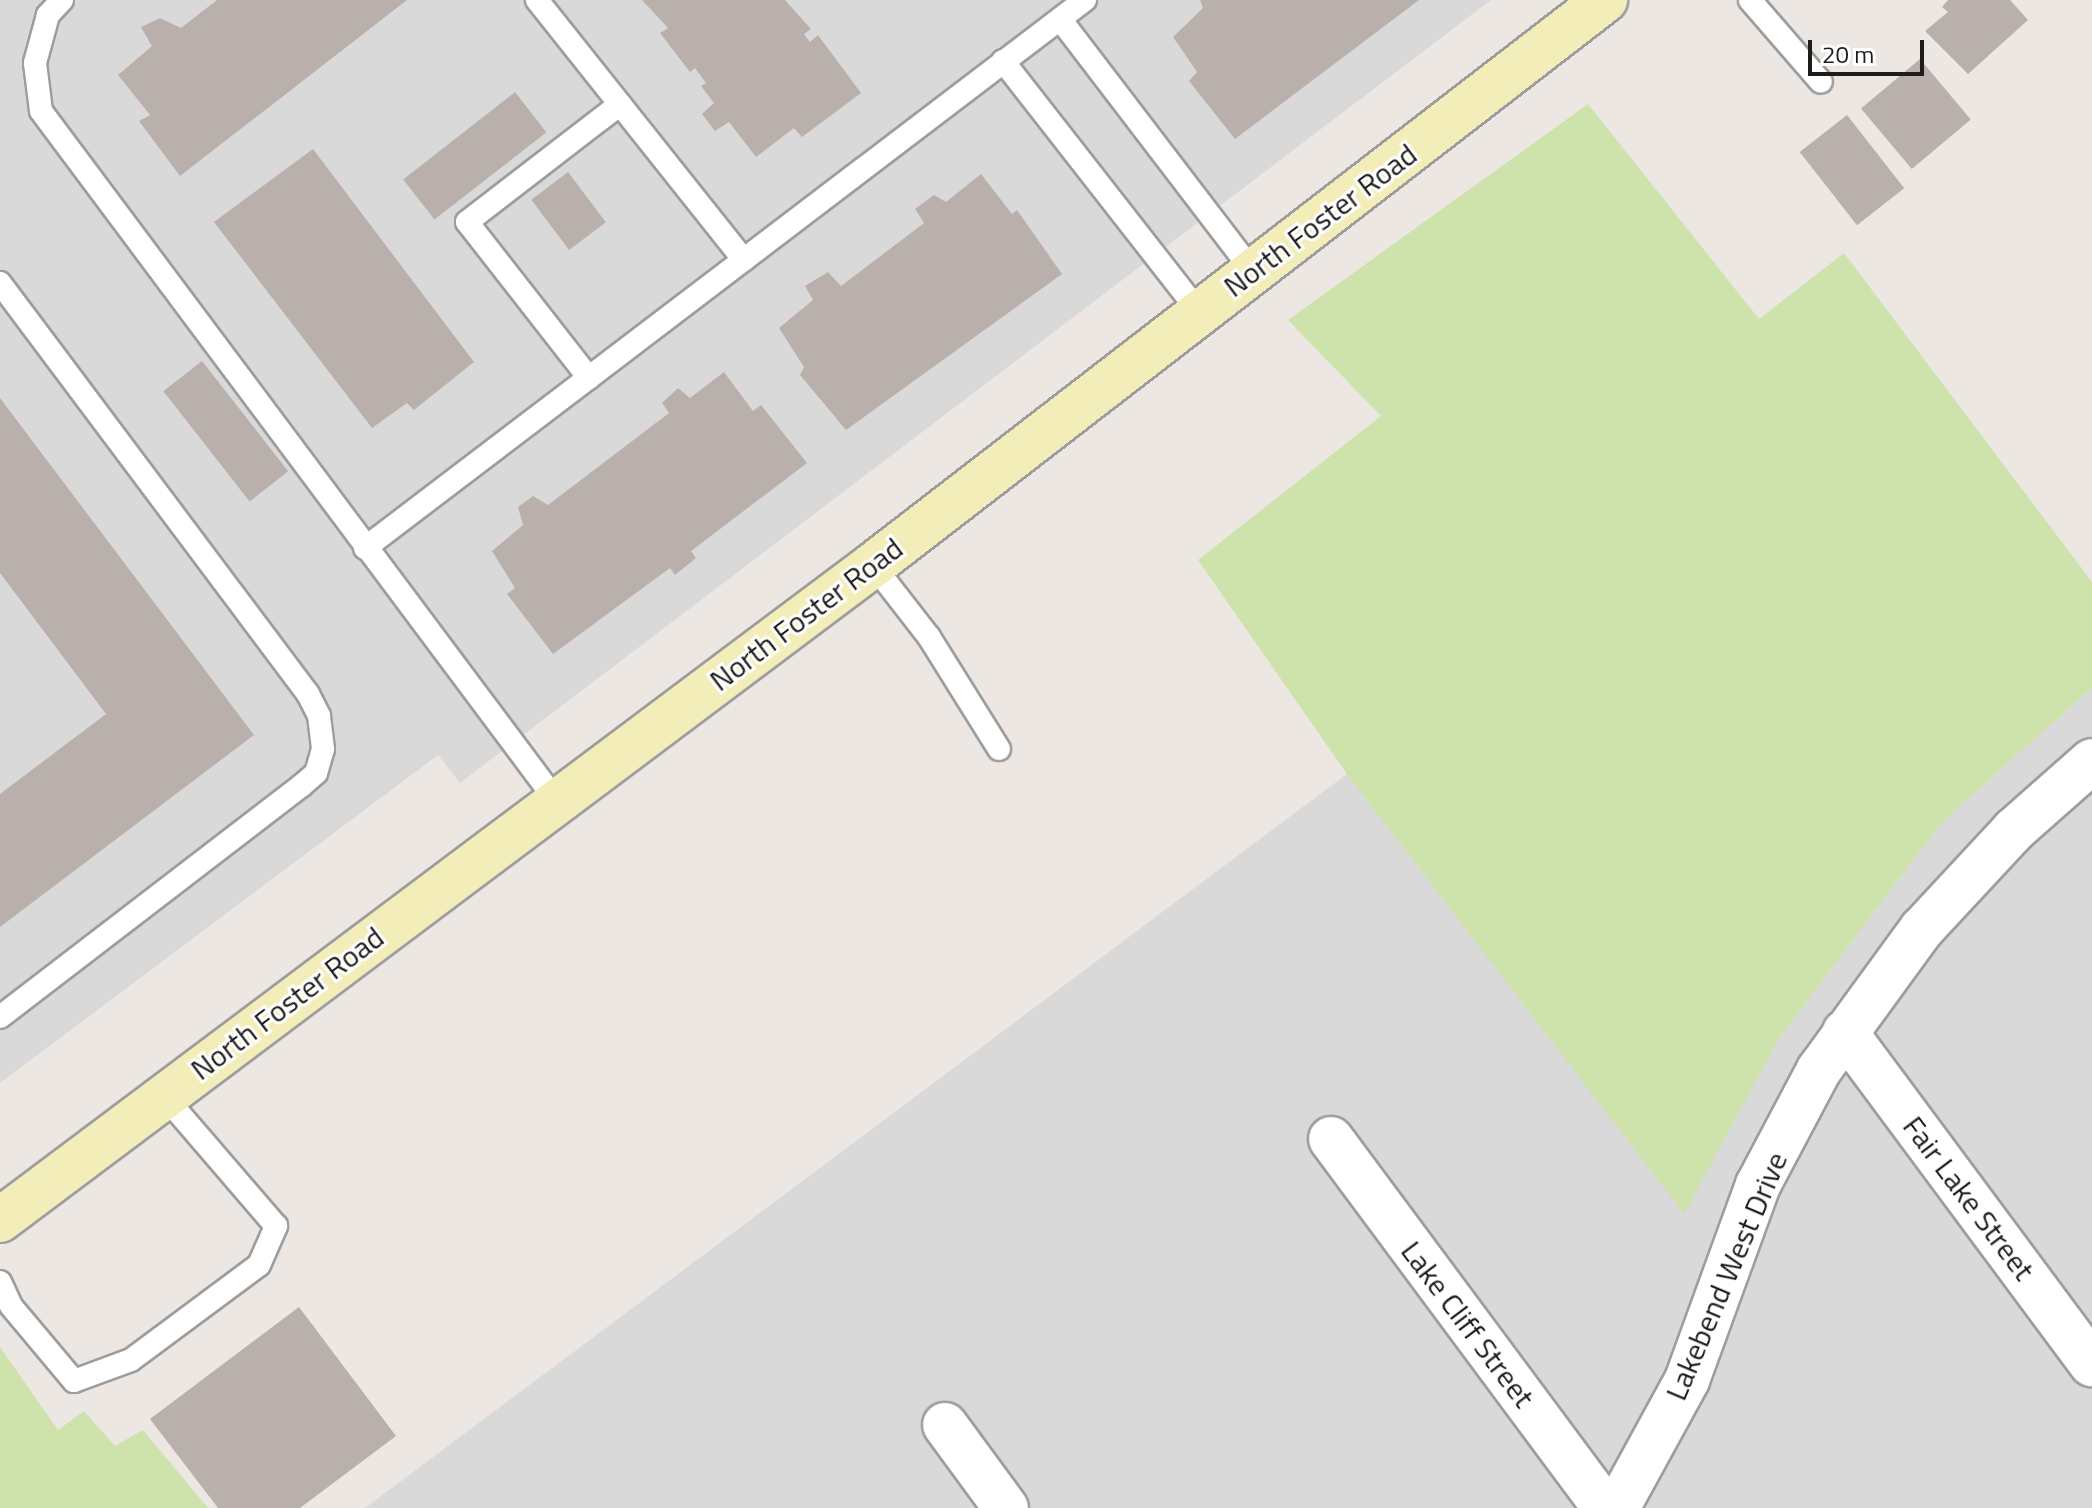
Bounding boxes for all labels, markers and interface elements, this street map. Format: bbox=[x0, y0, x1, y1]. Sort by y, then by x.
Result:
scale bar bbox=[1812, 24, 1928, 74]
text: 20 m bbox=[1822, 36, 1874, 72]
street label: North Foster Road bbox=[1216, 136, 1424, 304]
street label: North Foster Road bbox=[702, 530, 910, 698]
street label: North Foster Road bbox=[183, 919, 391, 1087]
street label: Fair Lake Street bbox=[1896, 1109, 2042, 1287]
street label: Lakebend West Drive bbox=[1657, 1147, 1795, 1405]
street label: Lake Cliff Street bbox=[1394, 1234, 1542, 1414]

